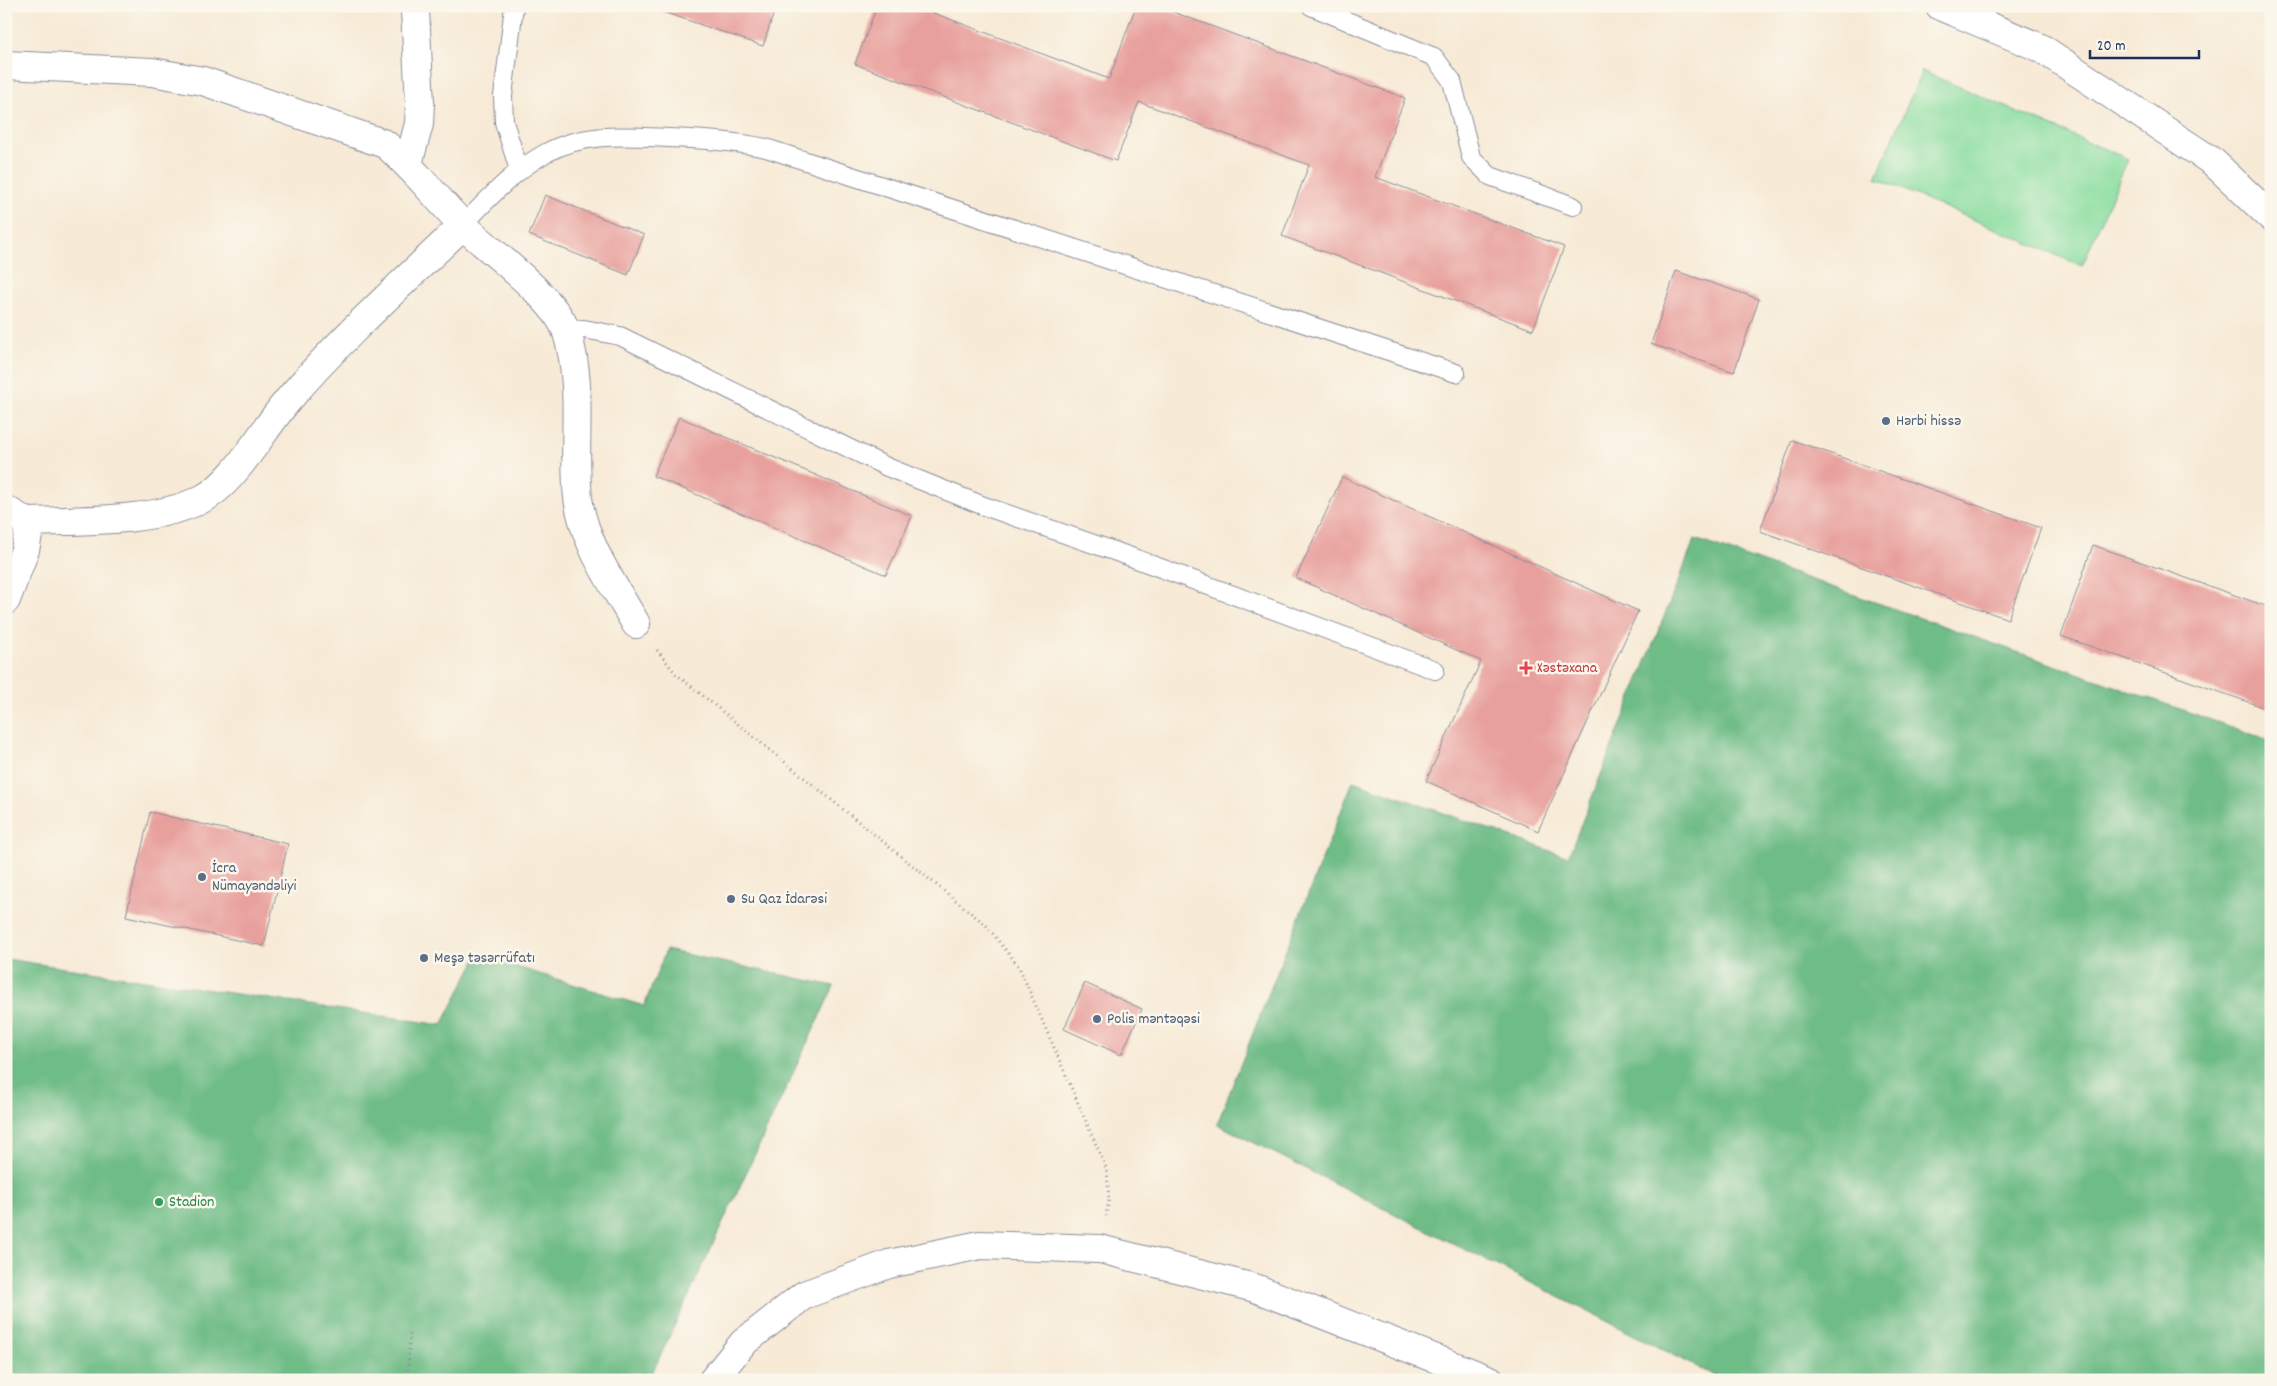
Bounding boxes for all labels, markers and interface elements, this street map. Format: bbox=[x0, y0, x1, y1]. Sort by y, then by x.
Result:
scale bar bbox=[2090, 28, 2198, 60]
text: 20 m bbox=[2097, 36, 2125, 58]
place label: Hərbi hissə bbox=[1896, 410, 1961, 433]
marker: Hərbi hissə bbox=[1880, 415, 1892, 427]
place label: Xəstəxana bbox=[1537, 657, 1598, 680]
marker: Xəstəxana bbox=[1519, 661, 1533, 675]
place label: İcra Nümayəndəliyi bbox=[212, 857, 297, 898]
marker: İcra Nümayəndəliyi bbox=[196, 871, 208, 883]
place label: Su Qaz İdarəsi bbox=[741, 888, 827, 911]
marker: Su Qaz İdarəsi bbox=[725, 893, 737, 905]
place label: Meşə təsərrüfatı bbox=[434, 947, 535, 970]
marker: Meşə təsərrüfatı bbox=[418, 952, 430, 964]
place label: Polis məntəqəsi bbox=[1107, 1008, 1200, 1031]
marker: Polis məntəqəsi bbox=[1091, 1013, 1103, 1025]
place label: Stadion bbox=[169, 1191, 214, 1214]
marker: Stadion bbox=[153, 1196, 165, 1208]

